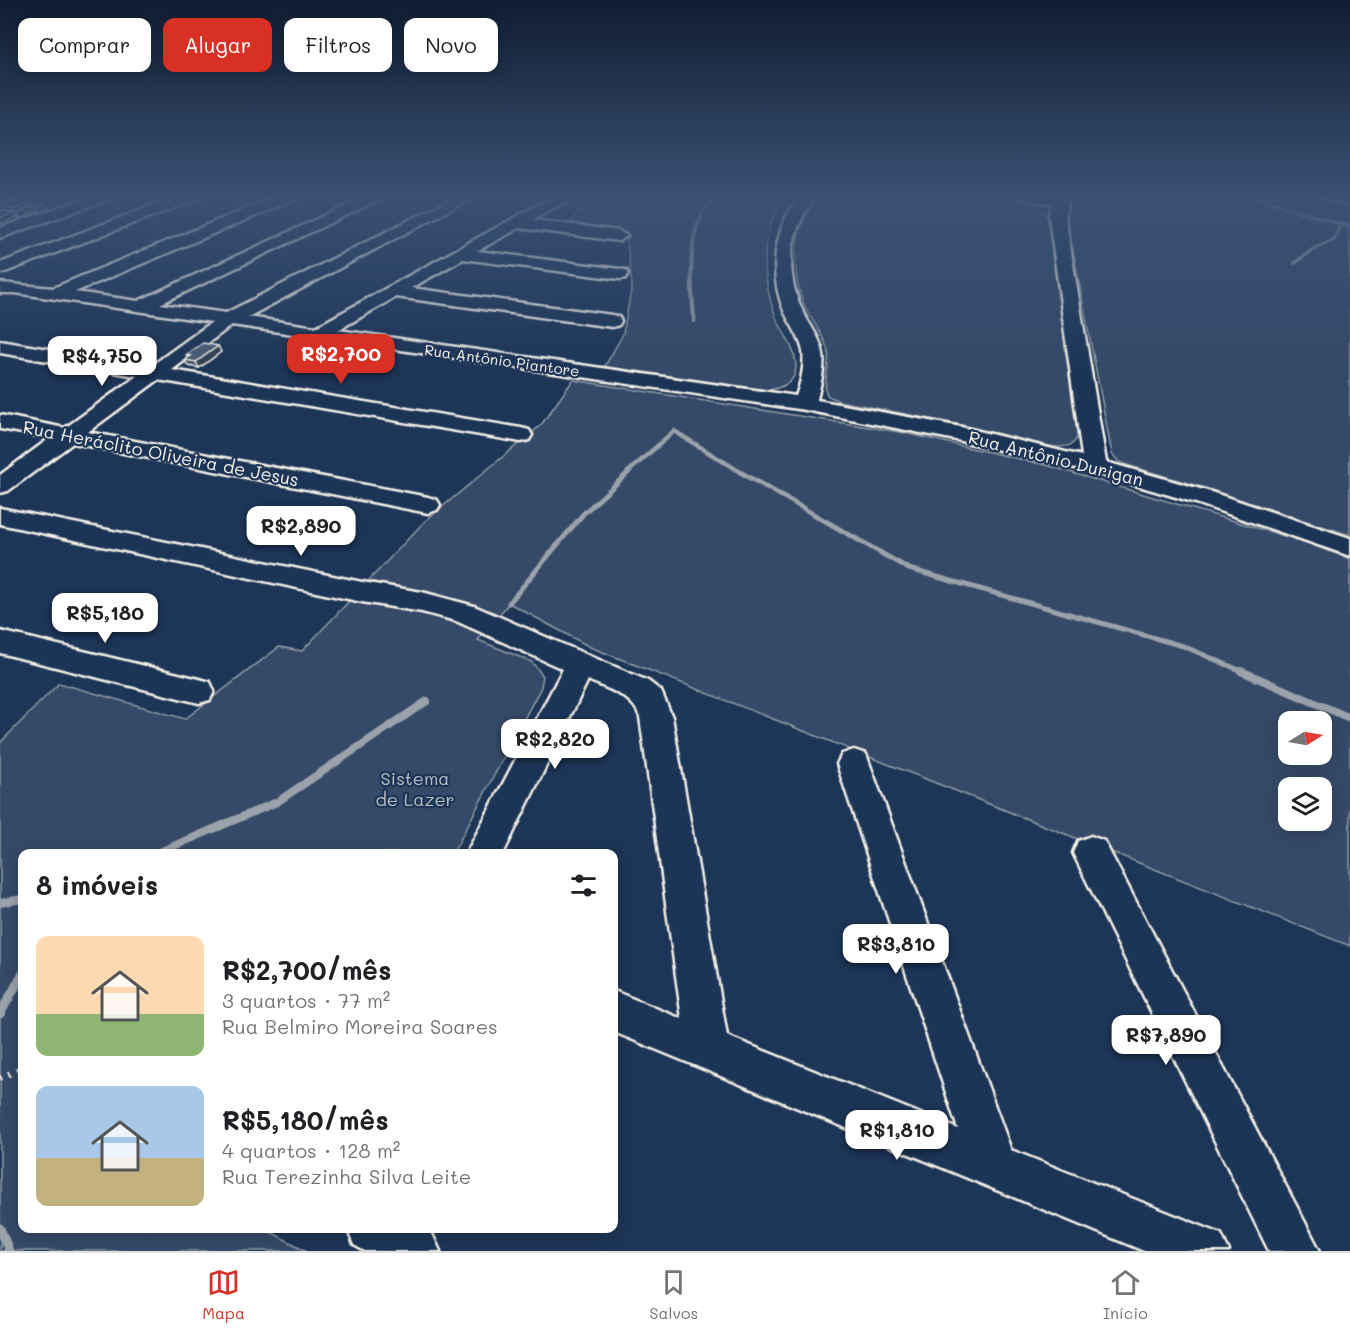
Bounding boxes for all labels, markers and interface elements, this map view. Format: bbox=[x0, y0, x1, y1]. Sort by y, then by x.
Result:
chip: Comprar bbox=[18, 18, 151, 72]
chip: Alugar bbox=[163, 18, 272, 72]
chip: Filtros bbox=[284, 18, 392, 72]
chip: Novo bbox=[404, 18, 498, 72]
pin: R$2,700 bbox=[286, 334, 396, 385]
pin: R$4,750 bbox=[47, 336, 157, 387]
street label: Rua Antônio Piantore bbox=[423, 339, 581, 381]
text: R$2,700 bbox=[301, 340, 381, 366]
text: R$4,750 bbox=[62, 342, 142, 368]
street label: Rua Heráclito Oliveira de Jesus bbox=[21, 414, 301, 492]
street label: Rua Antônio Durigan bbox=[966, 425, 1146, 491]
pin: R$2,890 bbox=[246, 506, 356, 557]
text: R$2,890 bbox=[261, 512, 341, 538]
pin: R$5,180 bbox=[50, 593, 160, 644]
text: R$5,180 bbox=[66, 599, 144, 625]
north arrow bbox=[1278, 711, 1332, 765]
map controls bbox=[1278, 711, 1332, 831]
pin: R$2,820 bbox=[500, 719, 610, 770]
text: R$2,820 bbox=[515, 725, 595, 751]
park label: Sistema de Lazer bbox=[375, 766, 455, 811]
button: layers bbox=[1278, 777, 1332, 831]
text: 8 imóveis bbox=[36, 868, 158, 902]
icon: filters bbox=[567, 869, 600, 902]
pin: R$3,810 bbox=[841, 924, 951, 975]
text: R$3,810 bbox=[857, 930, 935, 956]
text: R$2,700/mês bbox=[222, 953, 391, 987]
icon: home bbox=[84, 960, 156, 1032]
text: 3 quartos · 77 m² bbox=[222, 987, 390, 1013]
text: Rua Belmiro Moreira Soares bbox=[222, 1013, 498, 1039]
pin: R$7,890 bbox=[1111, 1015, 1221, 1066]
text: R$7,890 bbox=[1126, 1021, 1206, 1047]
text: R$5,180/mês bbox=[222, 1103, 389, 1137]
icon: home bbox=[84, 1110, 156, 1182]
pin: R$1,810 bbox=[842, 1110, 952, 1161]
text: R$1,810 bbox=[859, 1116, 935, 1142]
text: 4 quartos · 128 m² bbox=[222, 1137, 400, 1163]
text: Rua Terezinha Silva Leite bbox=[222, 1163, 471, 1189]
tab: Mapa bbox=[202, 1266, 245, 1323]
tab: Salvos bbox=[650, 1266, 698, 1323]
tab: Início bbox=[1103, 1266, 1148, 1323]

